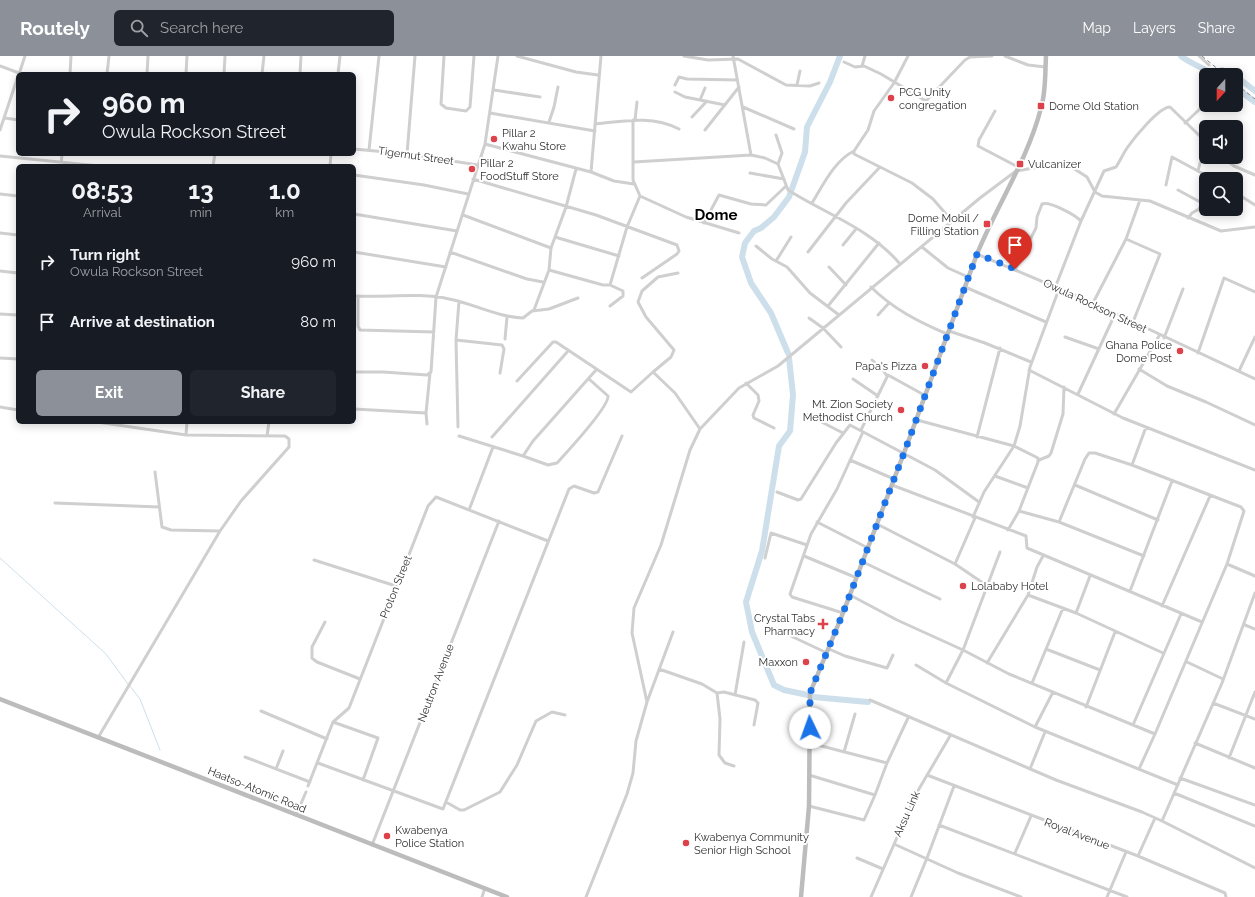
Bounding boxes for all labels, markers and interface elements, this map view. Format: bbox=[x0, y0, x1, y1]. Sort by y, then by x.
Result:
search box bbox=[114, 10, 394, 46]
text: Routely bbox=[20, 17, 90, 39]
icon: search bbox=[128, 17, 150, 39]
text: Search here bbox=[160, 19, 243, 37]
text: Map bbox=[1083, 20, 1111, 36]
text: Layers bbox=[1133, 20, 1176, 36]
text: Share bbox=[1198, 20, 1235, 36]
north arrow bbox=[1199, 68, 1243, 112]
map controls bbox=[1199, 68, 1243, 216]
place label: PCG Unity congregation bbox=[899, 86, 967, 112]
text: 960 m bbox=[102, 87, 185, 120]
icon: right bbox=[36, 88, 88, 140]
marker: PCG Unity congregation bbox=[886, 93, 896, 103]
place label: Dome Old Station bbox=[1049, 100, 1139, 113]
marker: Dome Old Station bbox=[1036, 101, 1046, 111]
button: sound bbox=[1199, 120, 1243, 164]
text: Owula Rockson Street bbox=[102, 121, 286, 142]
place label: Pillar 2 Kwahu Store bbox=[502, 127, 567, 153]
marker: Pillar 2 Kwahu Store bbox=[489, 134, 499, 144]
street label: Tigernut Street bbox=[377, 144, 455, 168]
place label: Pillar 2 FoodStuff Store bbox=[480, 157, 559, 183]
place label: Vulcanizer bbox=[1028, 158, 1081, 171]
marker: Vulcanizer bbox=[1015, 159, 1025, 169]
marker: Pillar 2 FoodStuff Store bbox=[467, 164, 477, 174]
button: search bbox=[1199, 172, 1243, 216]
text: 08:53 bbox=[71, 176, 133, 205]
text: 13 bbox=[188, 176, 214, 205]
text: 1.0 bbox=[269, 176, 301, 205]
text: Arrival bbox=[83, 205, 121, 220]
text: min bbox=[190, 205, 212, 220]
text: km bbox=[275, 205, 294, 220]
district label: Dome bbox=[695, 206, 737, 224]
place label: Dome Mobil / Filling Station bbox=[908, 212, 979, 238]
marker: Dome Mobil / Filling Station bbox=[982, 219, 992, 229]
pin bbox=[998, 228, 1032, 269]
icon: arrive bbox=[1004, 234, 1026, 256]
text: Turn right bbox=[70, 246, 140, 264]
icon: right bbox=[36, 251, 58, 273]
text: 960 m bbox=[291, 253, 336, 271]
text: Owula Rockson Street bbox=[70, 264, 203, 279]
street label: Owula Rockson Street bbox=[1041, 276, 1149, 336]
icon: arrive bbox=[36, 311, 58, 333]
text: Arrive at destination bbox=[70, 313, 215, 331]
text: 80 m bbox=[300, 313, 336, 331]
place label: Ghana Police Dome Post bbox=[1105, 339, 1173, 365]
marker: Ghana Police Dome Post bbox=[1175, 346, 1185, 356]
place label: Papa's Pizza bbox=[855, 360, 917, 373]
marker: Papa's Pizza bbox=[920, 361, 930, 371]
button: Exit bbox=[36, 370, 182, 416]
button: Share bbox=[190, 370, 336, 416]
place label: Mt. Zion Society Methodist Church bbox=[803, 398, 893, 424]
marker: Mt. Zion Society Methodist Church bbox=[896, 405, 906, 415]
street label: Proton Street bbox=[377, 553, 415, 620]
place label: Lolababy Hotel bbox=[971, 580, 1048, 593]
marker: Lolababy Hotel bbox=[958, 581, 968, 591]
place label: Crystal Tabs Pharmacy bbox=[754, 612, 815, 638]
marker: Crystal Tabs Pharmacy bbox=[818, 619, 828, 629]
street label: Neutron Avenue bbox=[415, 642, 457, 724]
place label: Maxxon bbox=[759, 656, 798, 669]
marker: Maxxon bbox=[801, 657, 811, 667]
position arrow bbox=[789, 707, 831, 749]
street label: Haatso-Atomic Road bbox=[206, 764, 308, 816]
street label: Aksu Link bbox=[891, 789, 923, 839]
street label: Royal Avenue bbox=[1043, 816, 1112, 853]
place label: Kwabenya Police Station bbox=[395, 824, 464, 850]
marker: Kwabenya Police Station bbox=[382, 831, 392, 841]
place label: Kwabenya Community Senior High School bbox=[694, 831, 809, 857]
marker: Kwabenya Community Senior High School bbox=[681, 838, 691, 848]

